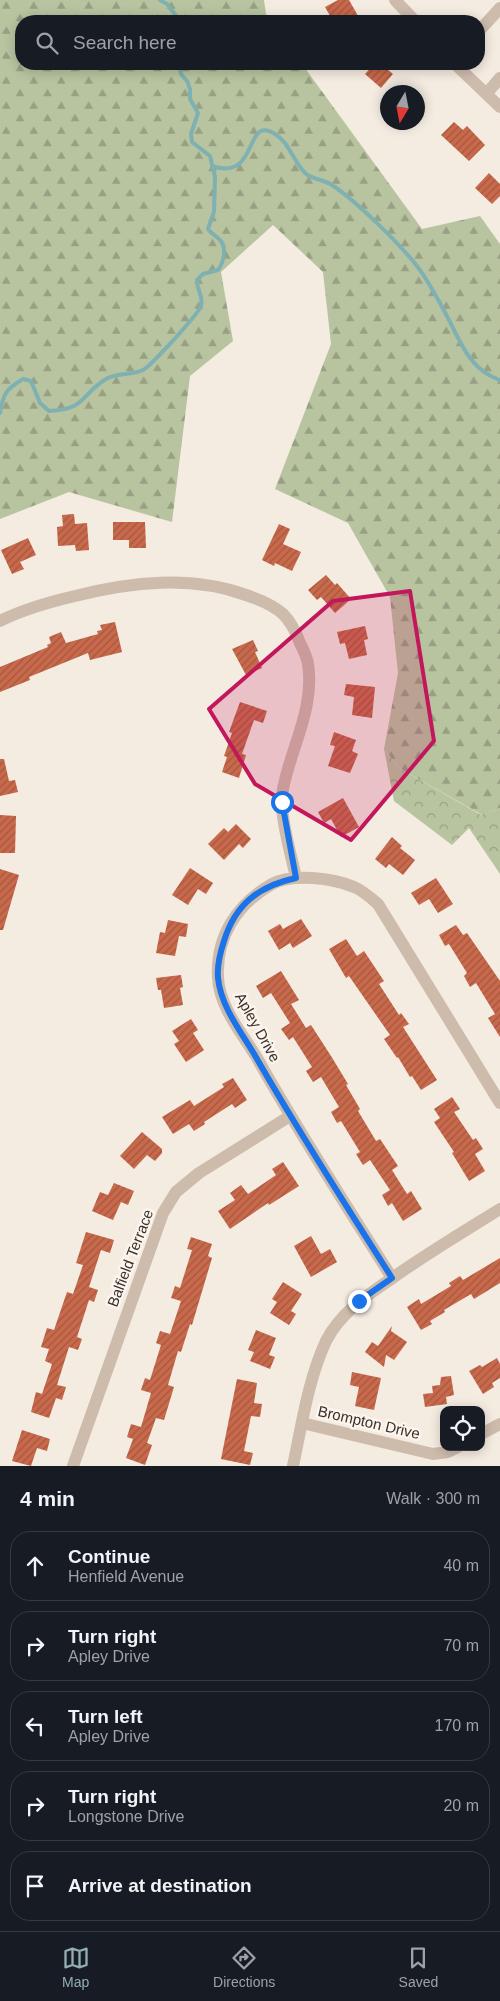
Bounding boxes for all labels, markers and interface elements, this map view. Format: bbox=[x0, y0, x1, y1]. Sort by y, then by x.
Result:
search box bbox=[15, 15, 485, 70]
icon: search bbox=[33, 29, 61, 57]
text: Search here bbox=[73, 32, 177, 53]
north arrow bbox=[380, 85, 425, 130]
route start bbox=[271, 791, 294, 814]
street label: Apley Drive bbox=[232, 989, 284, 1065]
street label: Balfield Terrace bbox=[104, 1207, 156, 1309]
route end bbox=[348, 1290, 371, 1313]
street label: Brompton Drive bbox=[316, 1402, 422, 1442]
map controls bbox=[440, 1406, 485, 1451]
button: locate bbox=[440, 1406, 485, 1451]
text: 4 min bbox=[20, 1487, 75, 1510]
text: Walk · 300 m bbox=[386, 1490, 480, 1507]
text: Continue bbox=[68, 1546, 150, 1567]
icon: ahead bbox=[21, 1552, 49, 1580]
text: 40 m bbox=[443, 1557, 479, 1574]
text: Henfield Avenue bbox=[68, 1568, 184, 1585]
text: Turn right bbox=[68, 1626, 156, 1647]
icon: right bbox=[21, 1632, 49, 1660]
text: 70 m bbox=[443, 1637, 479, 1654]
text: Apley Drive bbox=[68, 1648, 150, 1665]
text: Turn left bbox=[68, 1706, 143, 1727]
icon: left bbox=[21, 1712, 49, 1740]
text: 170 m bbox=[435, 1717, 479, 1734]
text: Apley Drive bbox=[68, 1728, 150, 1745]
text: Turn right bbox=[68, 1786, 156, 1807]
icon: right bbox=[21, 1792, 49, 1820]
text: 20 m bbox=[443, 1797, 479, 1814]
text: Longstone Drive bbox=[68, 1808, 185, 1825]
icon: arrive bbox=[21, 1872, 49, 1900]
text: Arrive at destination bbox=[68, 1875, 252, 1896]
tab: Map bbox=[62, 1944, 90, 1990]
tab: Directions bbox=[213, 1944, 275, 1990]
tab: Saved bbox=[399, 1944, 438, 1990]

